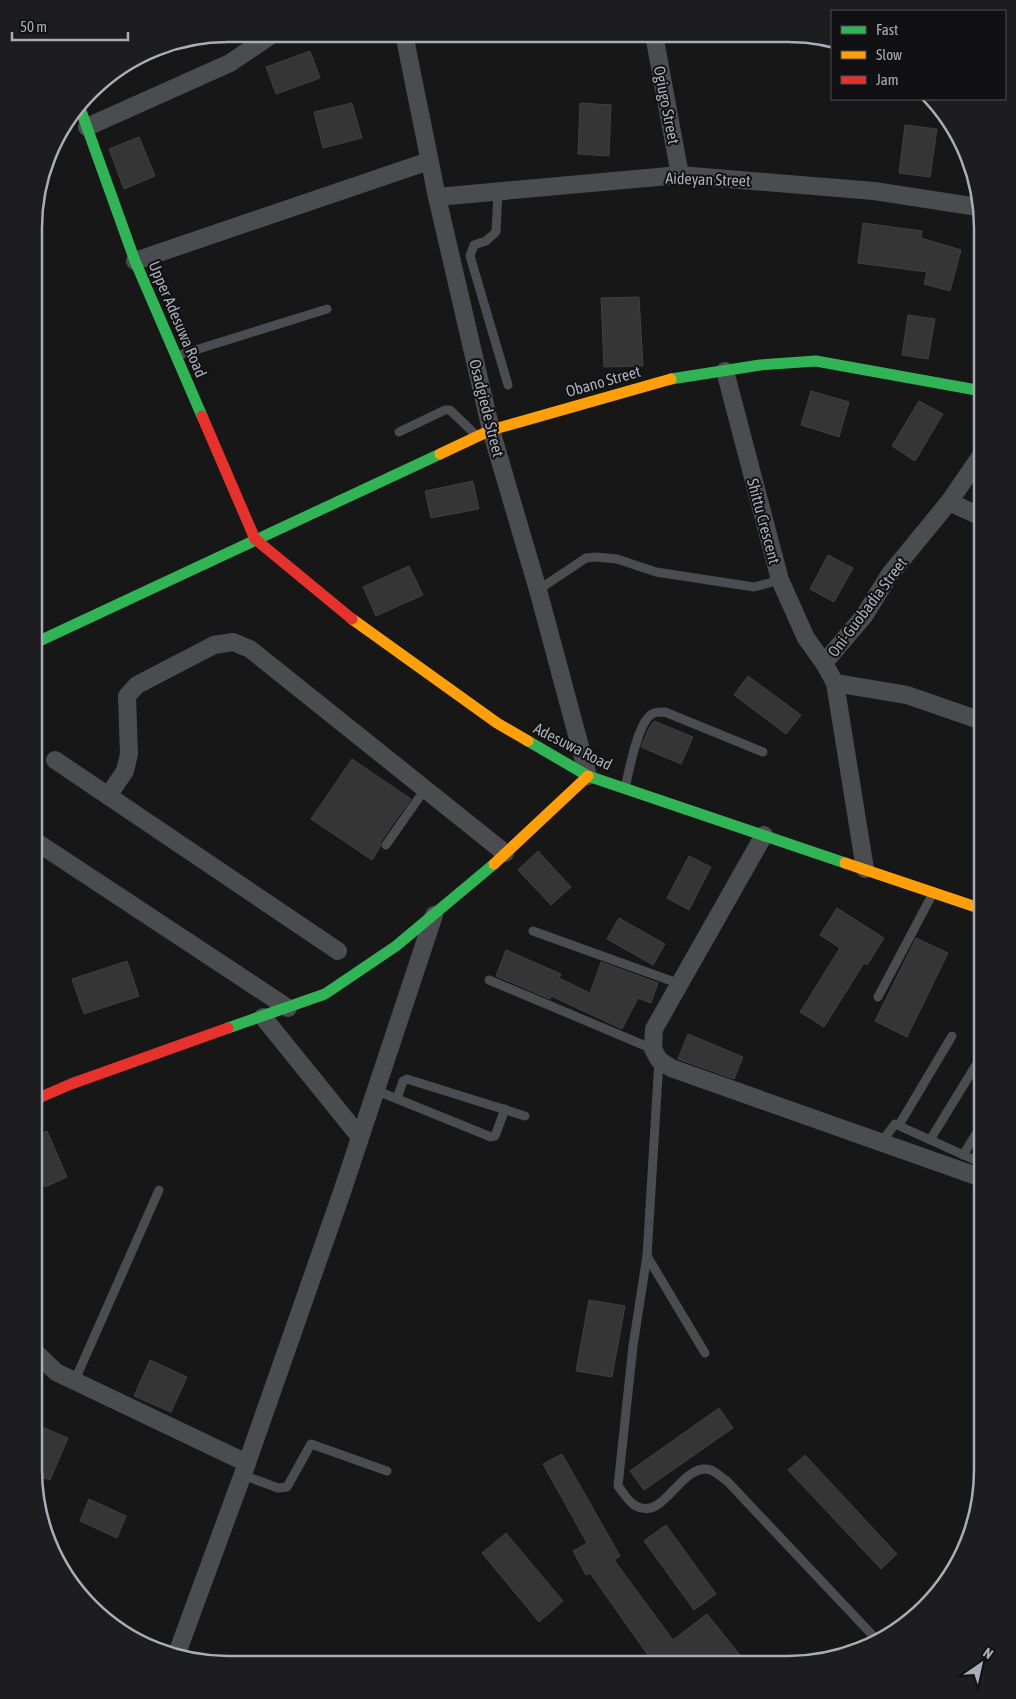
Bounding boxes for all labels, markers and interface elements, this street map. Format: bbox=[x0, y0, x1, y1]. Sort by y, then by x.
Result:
scale bar bbox=[12, 10, 129, 42]
legend bbox=[831, 10, 1006, 100]
text: 50 m bbox=[20, 18, 47, 35]
text: Fast bbox=[876, 21, 898, 38]
text: Slow bbox=[876, 46, 902, 63]
street label: Ogiugo Street bbox=[650, 65, 683, 146]
text: Jam bbox=[876, 71, 899, 88]
street label: Aideyan Street bbox=[665, 169, 751, 190]
street label: Upper Adesuwa Road bbox=[144, 258, 211, 380]
street label: Osadgiede Street bbox=[465, 357, 508, 459]
street label: Obano Street bbox=[564, 362, 643, 400]
street label: Shittu Crescent bbox=[744, 476, 784, 566]
street label: Oni-Guobadia Street bbox=[824, 554, 910, 660]
street label: Adesuwa Road bbox=[531, 719, 615, 773]
north arrow bbox=[956, 1639, 1006, 1689]
text: N bbox=[980, 1644, 996, 1662]

